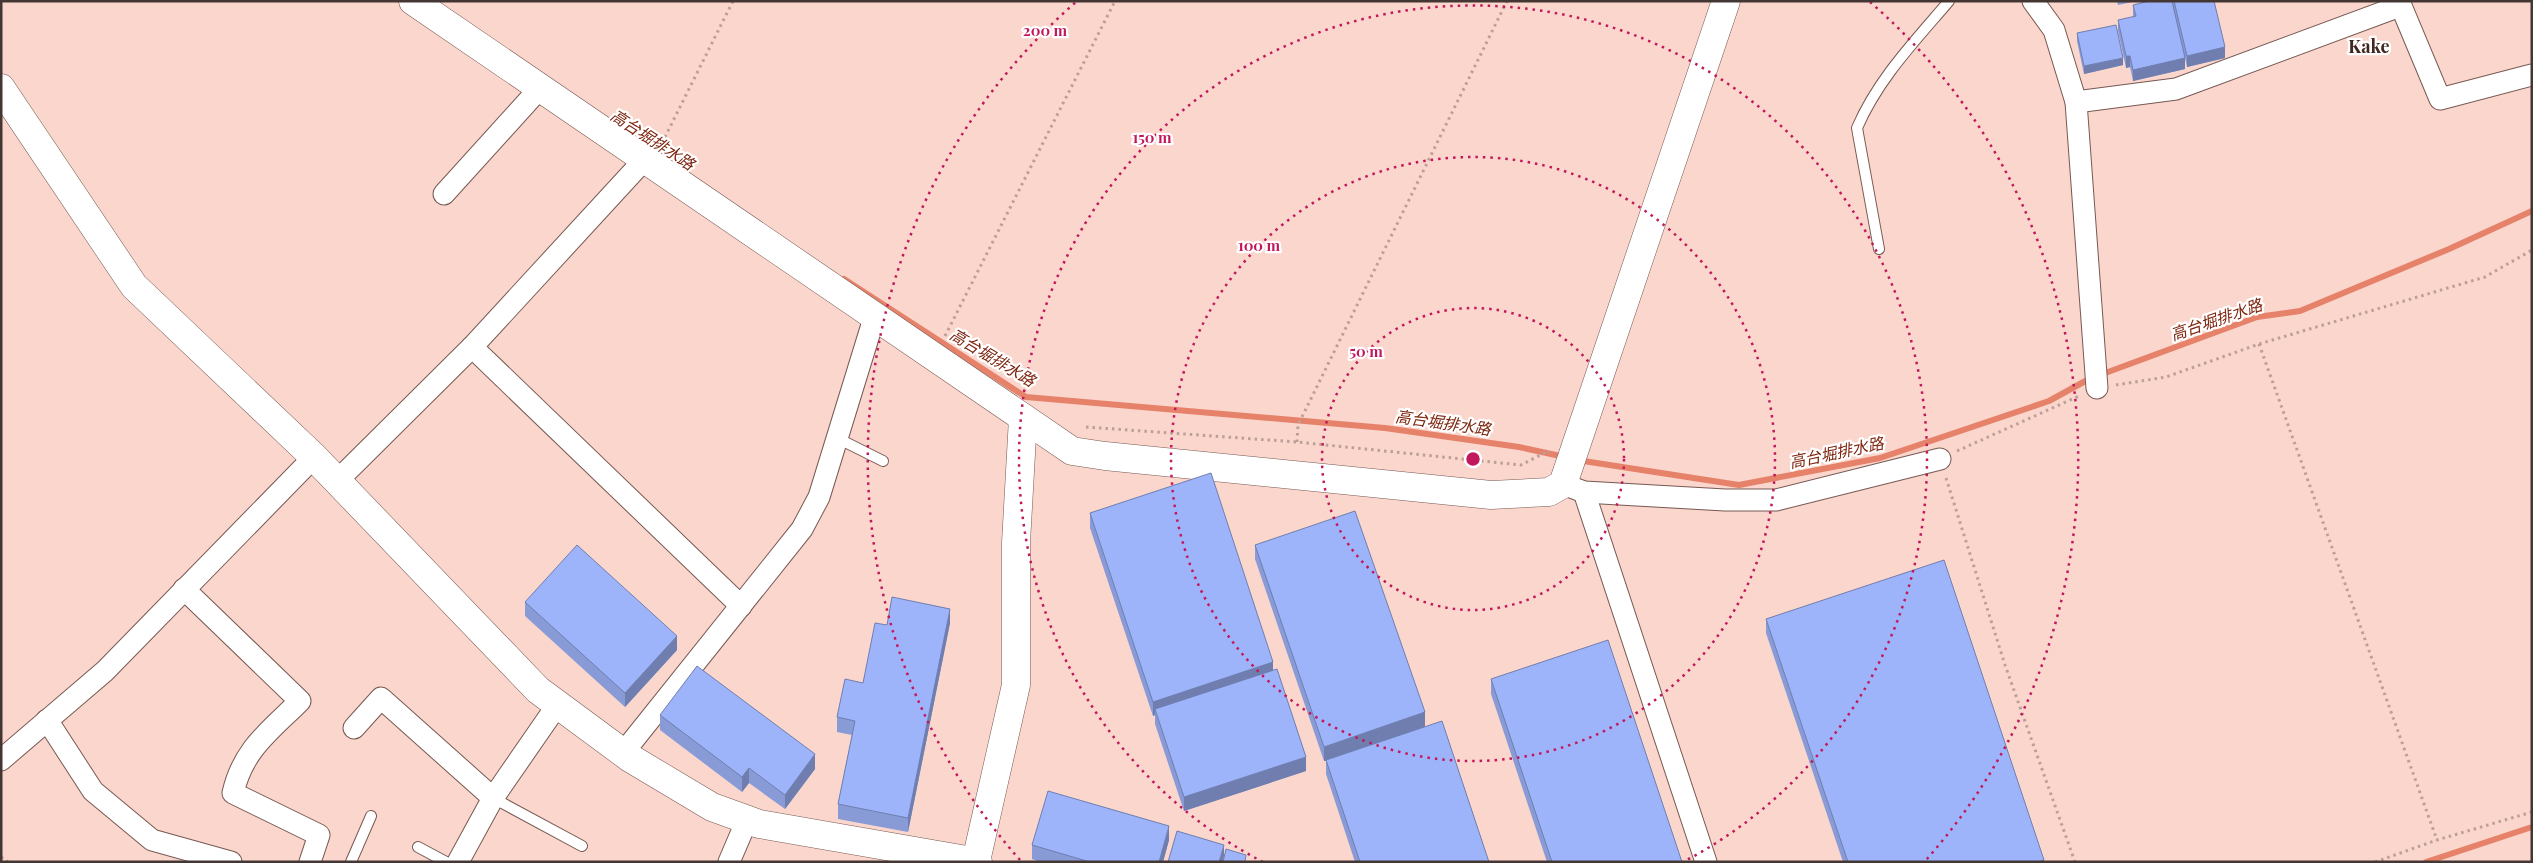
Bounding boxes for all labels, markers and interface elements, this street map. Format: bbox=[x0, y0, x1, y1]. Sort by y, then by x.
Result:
text: 200 m bbox=[1023, 20, 1068, 40]
district label: Kake bbox=[2348, 34, 2390, 58]
water label: 高台堀排水路 bbox=[607, 104, 701, 175]
text: 150 m bbox=[1132, 127, 1172, 147]
text: 100 m bbox=[1238, 235, 1281, 255]
water label: 高台堀排水路 bbox=[2167, 293, 2267, 345]
water label: 高台堀排水路 bbox=[946, 323, 1041, 392]
text: 50 m bbox=[1349, 341, 1383, 361]
water label: 高台堀排水路 bbox=[1394, 405, 1494, 439]
water label: 高台堀排水路 bbox=[1787, 431, 1887, 472]
centre of rings bbox=[1464, 450, 1482, 468]

